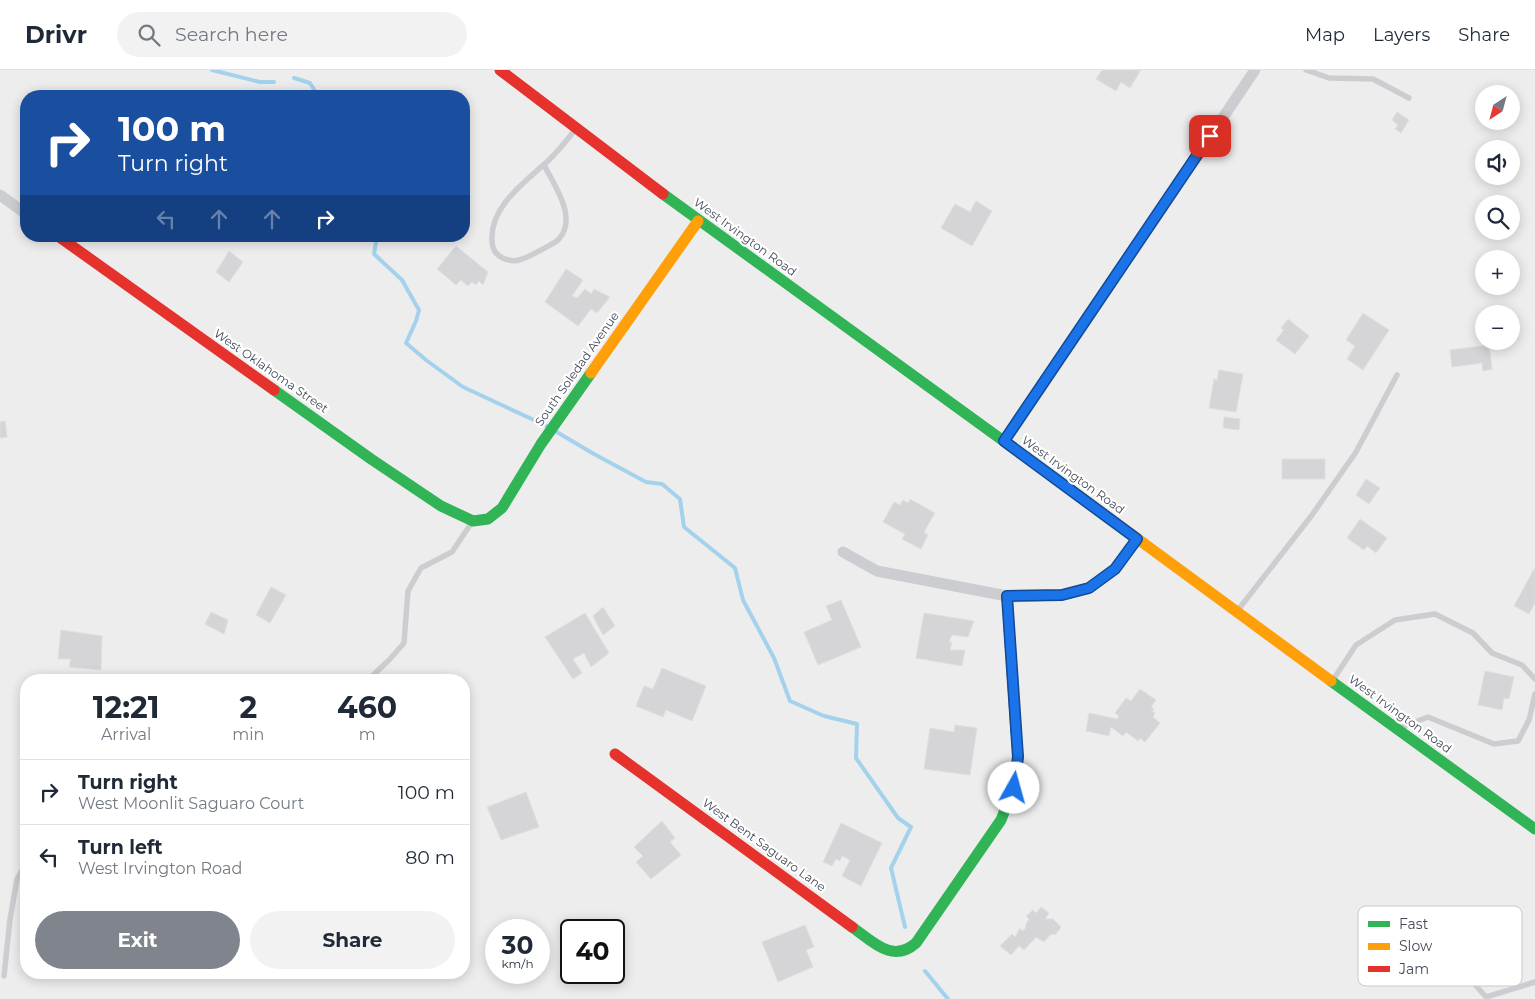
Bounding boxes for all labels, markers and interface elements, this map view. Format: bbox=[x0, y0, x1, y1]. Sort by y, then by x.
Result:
search box bbox=[117, 12, 467, 57]
text: Drivr bbox=[25, 20, 87, 49]
icon: search bbox=[135, 21, 163, 49]
text: Search here bbox=[175, 23, 288, 46]
text: Map bbox=[1305, 24, 1345, 46]
text: Layers bbox=[1373, 24, 1430, 46]
text: Share bbox=[1458, 24, 1510, 46]
north arrow bbox=[1475, 85, 1520, 130]
map controls bbox=[1475, 85, 1520, 350]
text: 100 m bbox=[118, 107, 226, 150]
icon: right bbox=[35, 110, 100, 175]
pin bbox=[1189, 115, 1231, 157]
icon: arrive bbox=[1196, 122, 1224, 150]
button: sound bbox=[1475, 140, 1520, 185]
text: Turn right bbox=[118, 150, 228, 177]
street label: West Irvington Road bbox=[691, 194, 800, 279]
button: search bbox=[1475, 195, 1520, 240]
icon: left bbox=[152, 205, 180, 233]
icon: ahead bbox=[205, 205, 233, 233]
icon: ahead bbox=[258, 205, 286, 233]
icon: right bbox=[311, 205, 339, 233]
button: + bbox=[1475, 250, 1520, 295]
button: − bbox=[1475, 305, 1520, 350]
street label: South Soledad Avenue bbox=[531, 309, 622, 429]
street label: West Oklahoma Street bbox=[211, 325, 331, 416]
street label: West Irvington Road bbox=[1019, 432, 1128, 517]
street label: West Irvington Road bbox=[1346, 671, 1455, 756]
text: 12:21 bbox=[93, 689, 160, 726]
text: 2 bbox=[239, 689, 257, 726]
text: 460 bbox=[337, 689, 397, 726]
text: Arrival bbox=[101, 725, 151, 744]
text: min bbox=[232, 725, 264, 744]
text: m bbox=[359, 725, 376, 744]
position arrow bbox=[987, 761, 1039, 813]
text: Turn right bbox=[78, 771, 178, 794]
icon: right bbox=[35, 778, 63, 806]
text: 100 m bbox=[398, 781, 455, 804]
text: West Moonlit Saguaro Court bbox=[78, 794, 304, 813]
street label: West Bent Saguaro Lane bbox=[700, 795, 829, 894]
text: Turn left bbox=[78, 836, 163, 859]
icon: left bbox=[35, 843, 63, 871]
text: 80 m bbox=[405, 846, 455, 869]
text: West Irvington Road bbox=[78, 859, 242, 878]
legend bbox=[1358, 906, 1522, 986]
button: Exit bbox=[35, 911, 240, 969]
button: Share bbox=[250, 911, 455, 969]
text: Fast bbox=[1399, 915, 1429, 933]
speed limit sign: 40 bbox=[560, 919, 625, 984]
text: 30 bbox=[502, 930, 533, 960]
text: Slow bbox=[1399, 937, 1433, 955]
text: km/h bbox=[501, 956, 534, 971]
text: Jam bbox=[1398, 960, 1429, 978]

